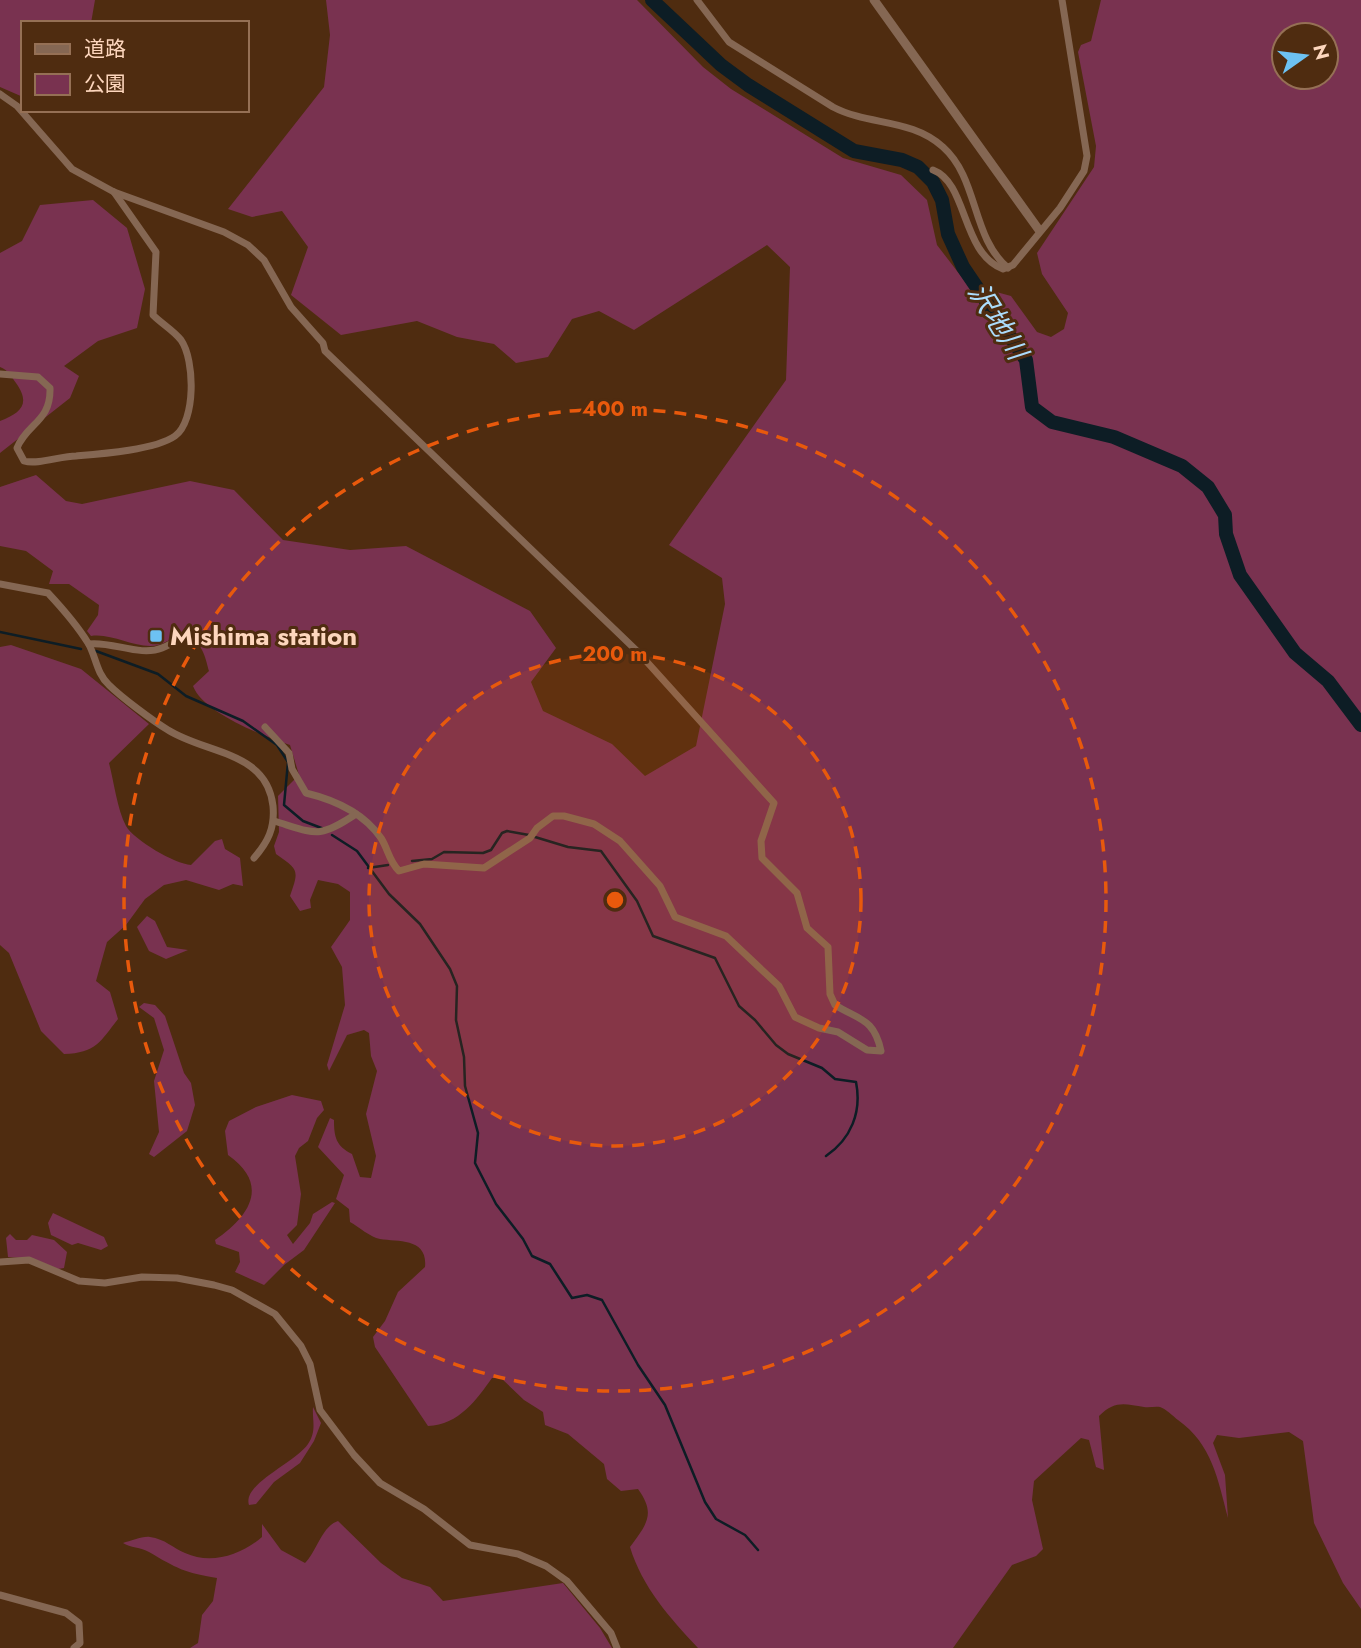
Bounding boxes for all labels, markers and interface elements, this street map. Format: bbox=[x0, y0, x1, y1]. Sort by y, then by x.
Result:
legend bbox=[21, 21, 248, 112]
north arrow bbox=[1270, 21, 1340, 91]
text: 道路 bbox=[84, 34, 126, 64]
text: N bbox=[1306, 41, 1336, 63]
text: 公園 bbox=[84, 69, 126, 99]
water label: 沢地川 bbox=[958, 275, 1039, 370]
text: 400 m bbox=[582, 394, 648, 424]
place label: Mishima station bbox=[170, 617, 357, 655]
marker: Mishima station bbox=[148, 628, 164, 644]
text: 200 m bbox=[582, 639, 648, 669]
centre of rings bbox=[603, 888, 627, 912]

